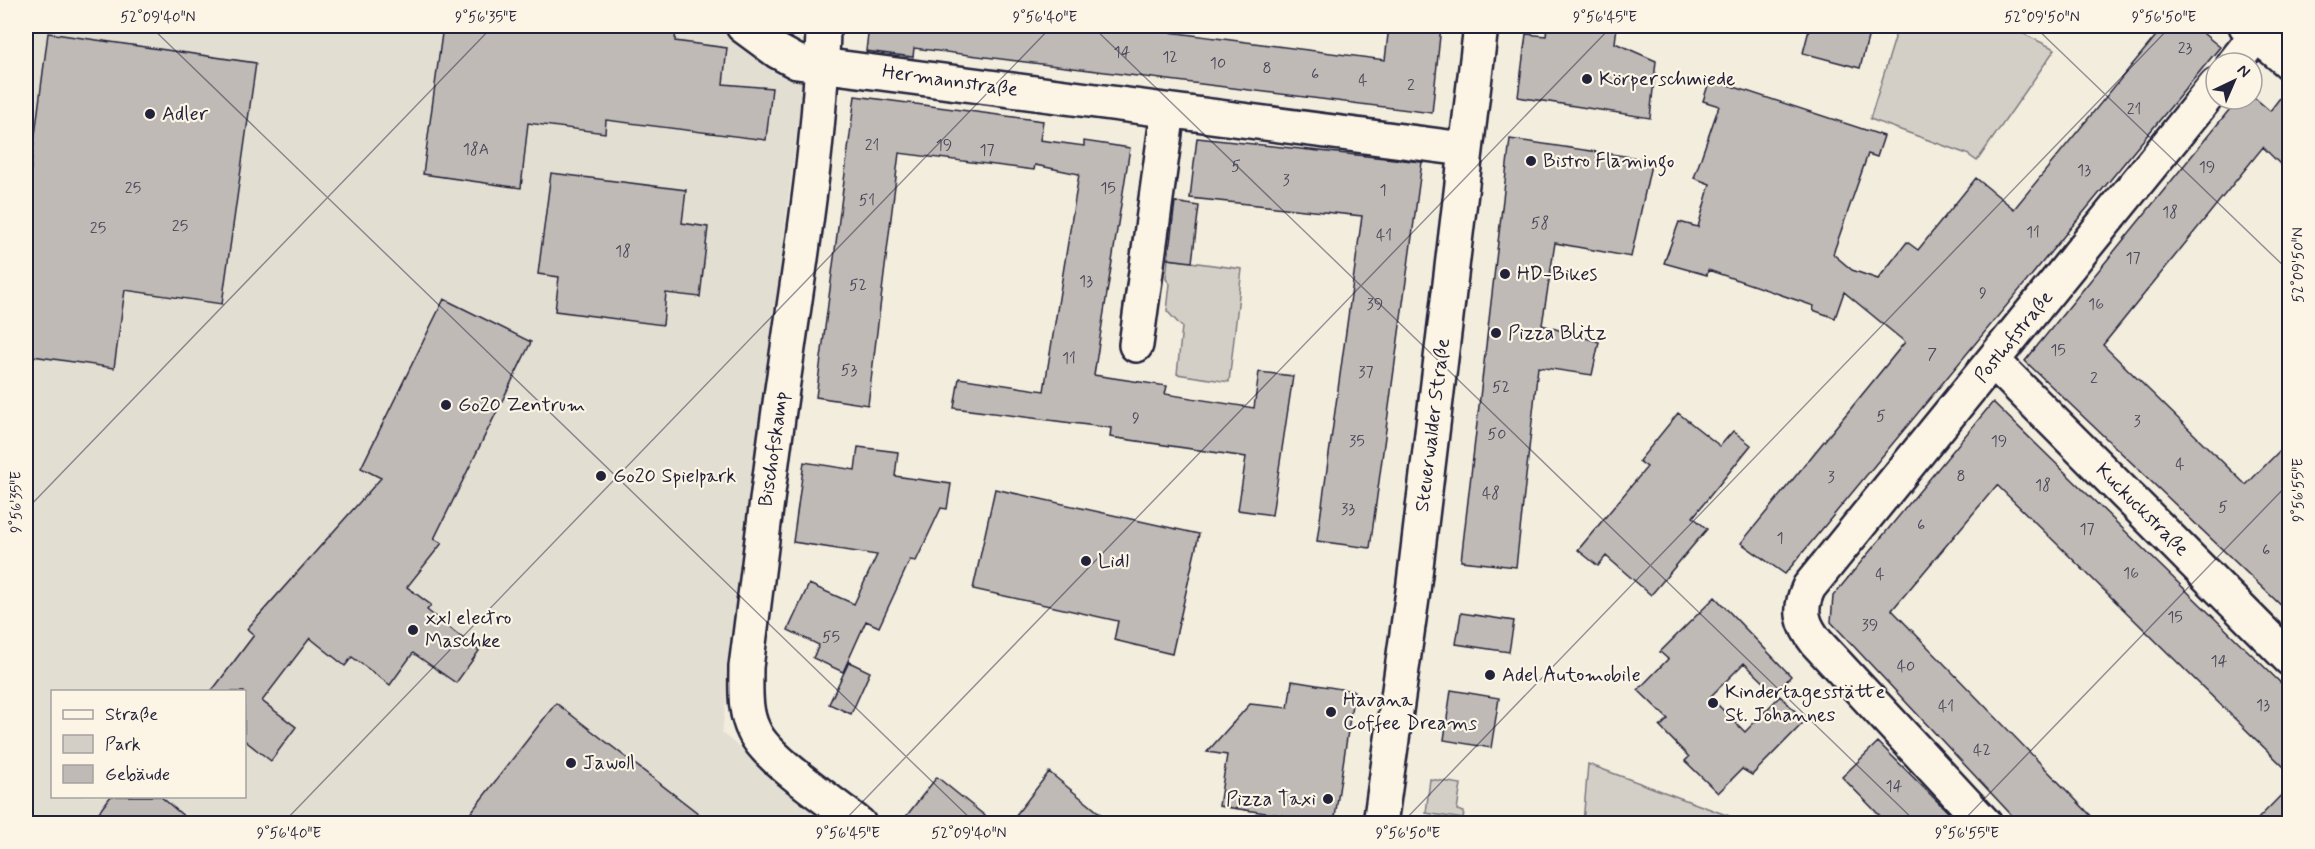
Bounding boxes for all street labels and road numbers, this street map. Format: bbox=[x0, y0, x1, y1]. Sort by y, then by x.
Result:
street label: Hermannstraße bbox=[880, 58, 1020, 104]
street label: Posthofstraße bbox=[1968, 285, 2060, 389]
street label: Steuerwalder Straße bbox=[1409, 336, 1457, 513]
street label: Bischofskamp bbox=[753, 390, 795, 508]
street label: Kuckuckstraße bbox=[2089, 457, 2195, 563]

